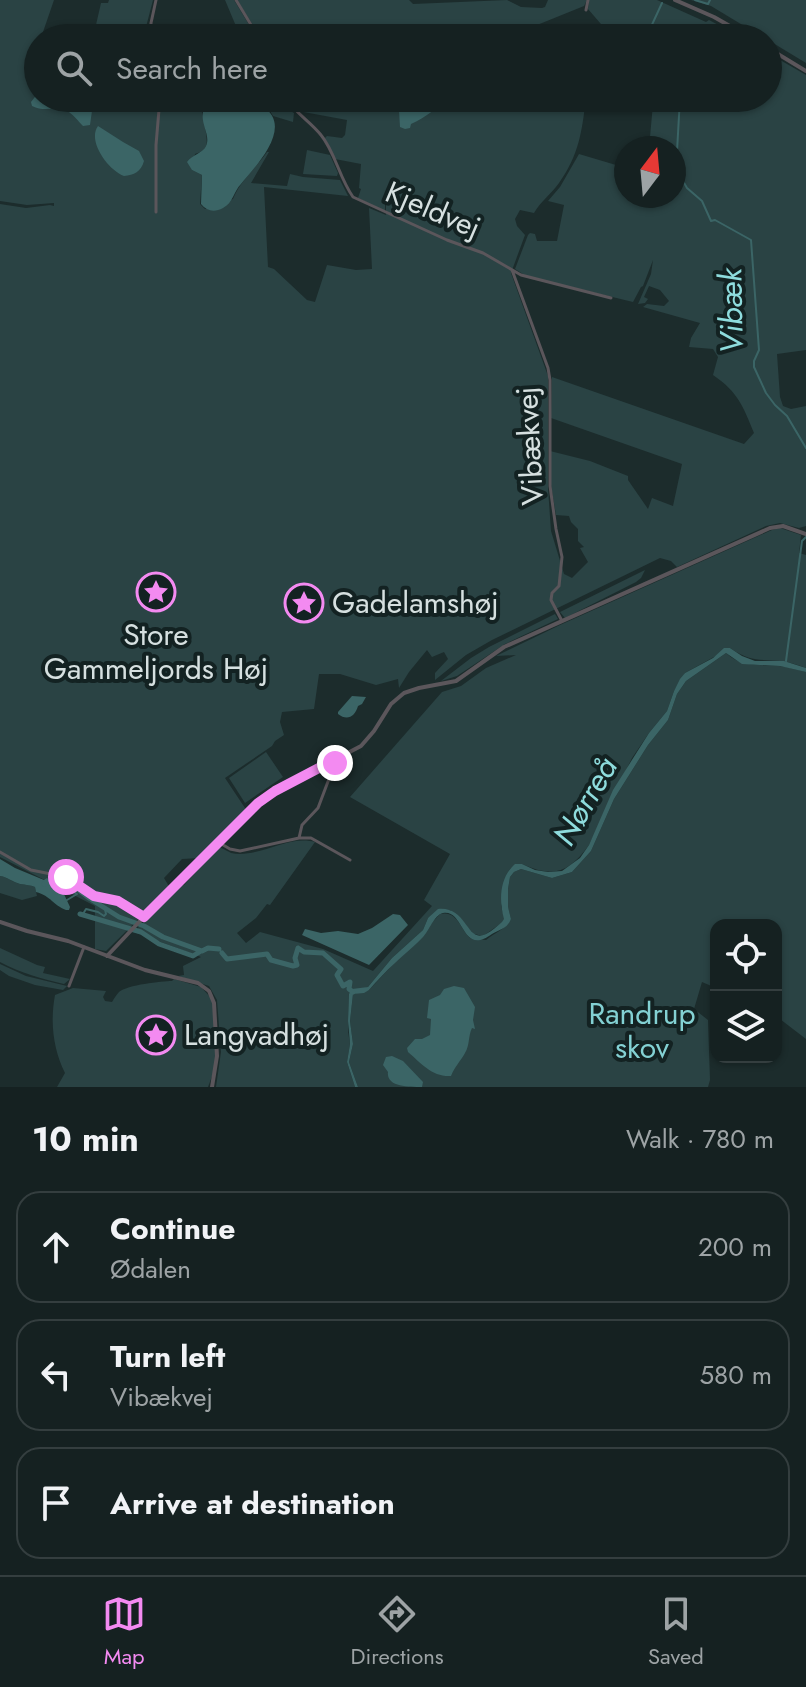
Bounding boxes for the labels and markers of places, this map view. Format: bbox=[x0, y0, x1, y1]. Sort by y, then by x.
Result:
place icon: Store Gammeljords Høj bbox=[135, 571, 177, 613]
place label: Gadelamshøj bbox=[332, 581, 499, 624]
place icon: Gadelamshøj bbox=[283, 582, 325, 624]
place label: Store Gammeljords Høj bbox=[44, 613, 268, 690]
place label: Langvadhøj bbox=[184, 1013, 329, 1056]
place icon: Langvadhøj bbox=[135, 1014, 177, 1056]

